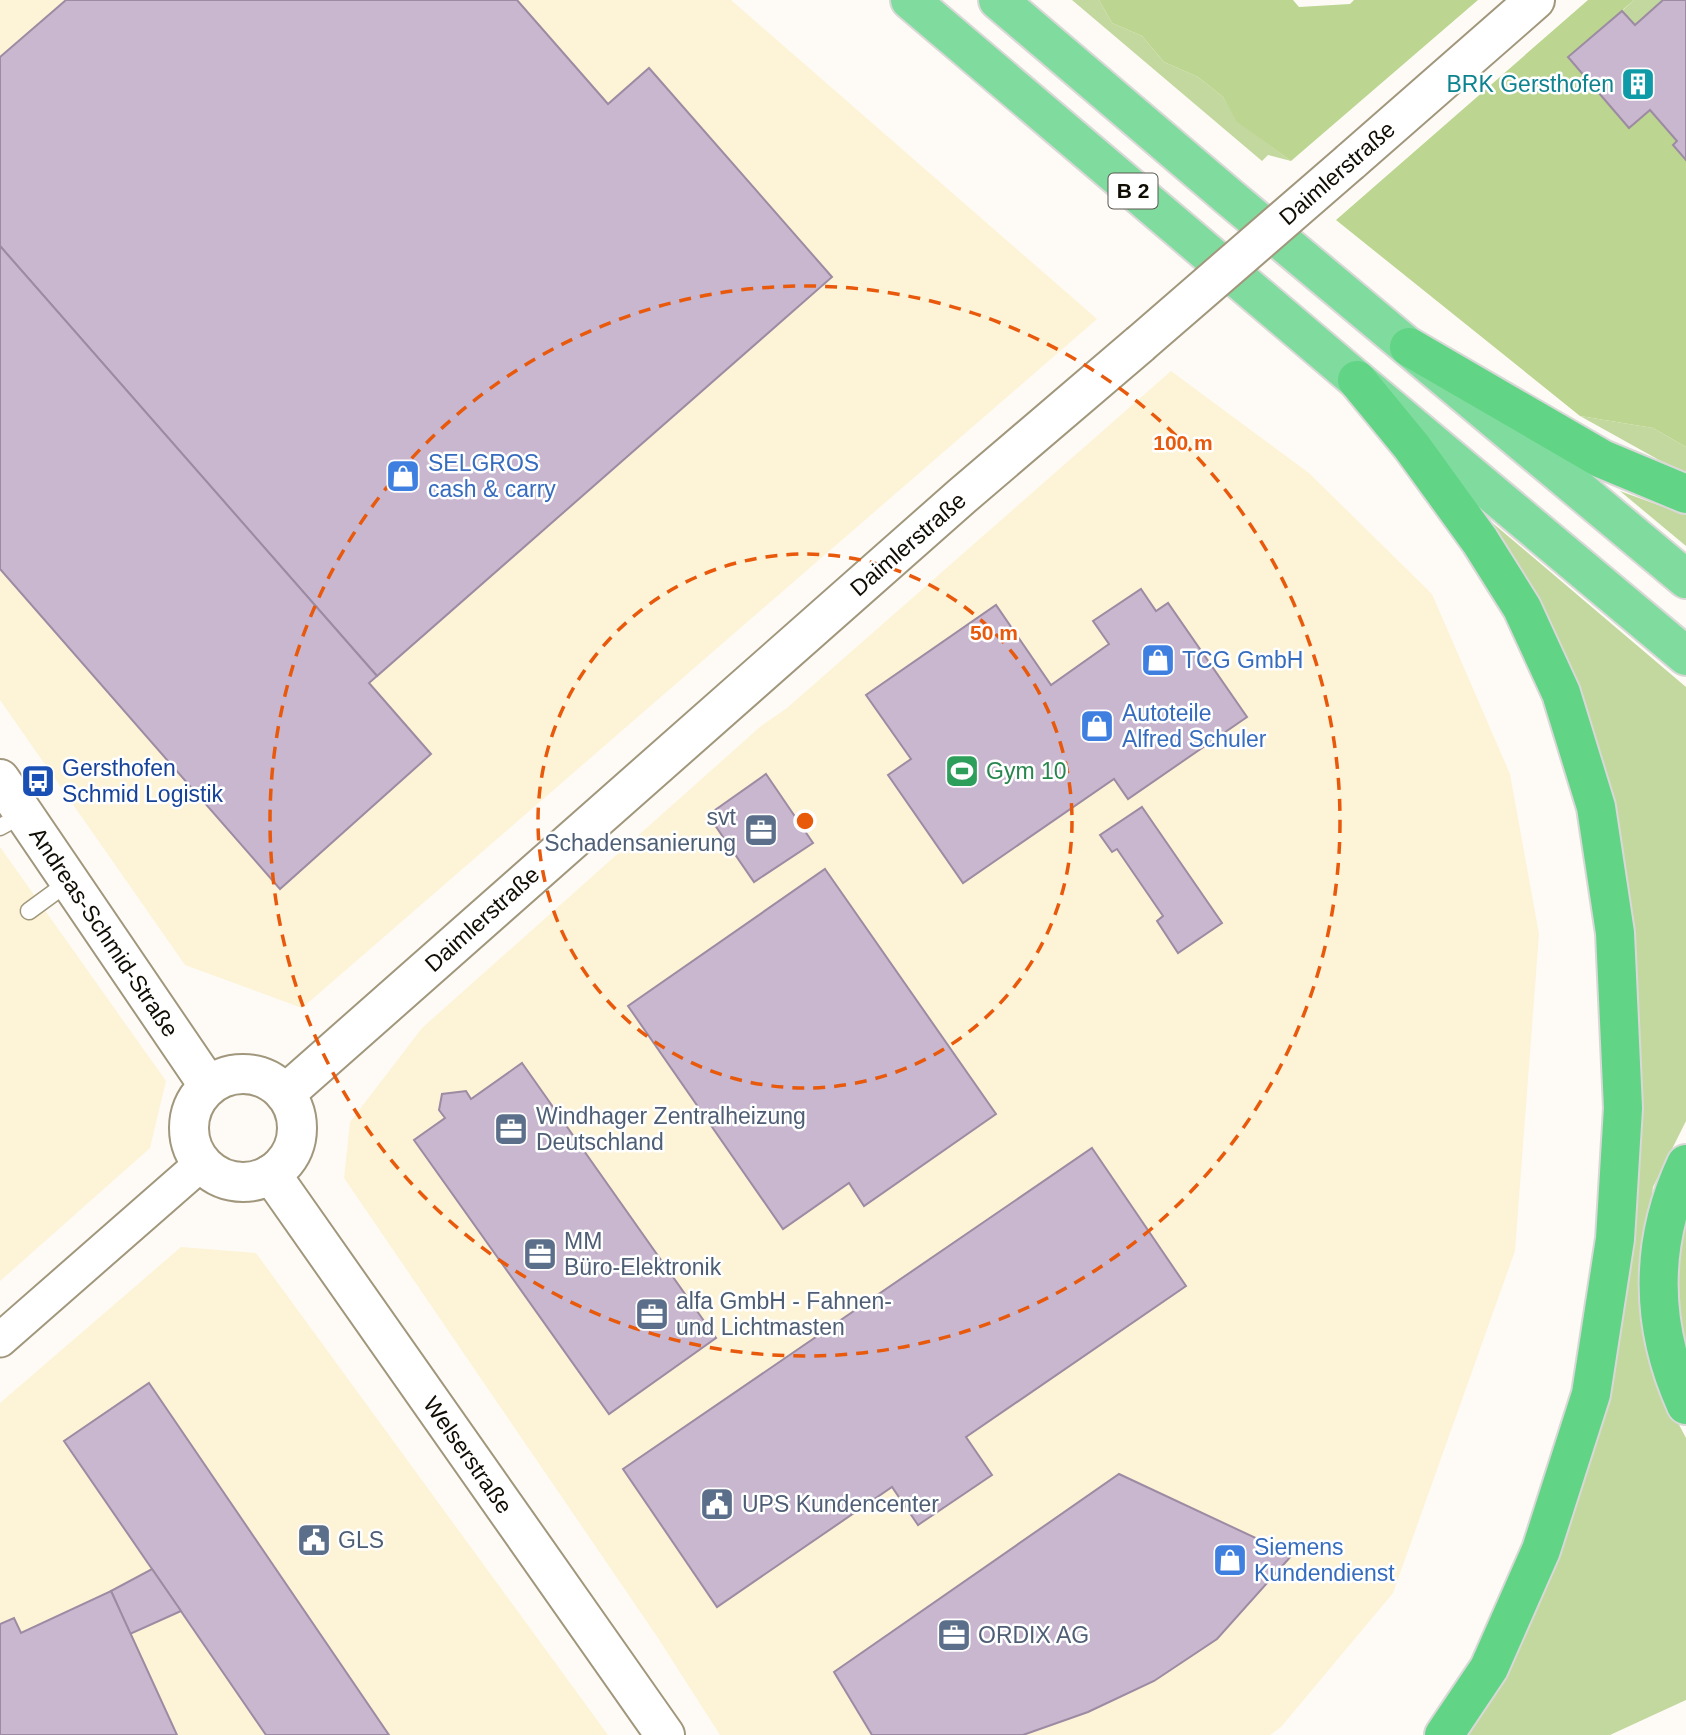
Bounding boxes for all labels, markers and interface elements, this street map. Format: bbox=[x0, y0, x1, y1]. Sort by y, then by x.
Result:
building icon: BRK Gersthofen bbox=[1619, 65, 1657, 103]
place label: BRK Gersthofen bbox=[1447, 71, 1614, 97]
street label: Daimlerstraße bbox=[1274, 116, 1400, 230]
road number: B 2 bbox=[1108, 174, 1158, 208]
text: 100 m bbox=[1153, 431, 1213, 454]
place label: SELGROS cash & carry bbox=[428, 450, 556, 502]
shop icon: SELGROS cash & carry bbox=[384, 457, 422, 495]
street label: Daimlerstraße bbox=[845, 487, 971, 601]
text: 50 m bbox=[970, 621, 1018, 644]
shop icon: TCG GmbH bbox=[1139, 641, 1177, 679]
place label: TCG GmbH bbox=[1182, 647, 1303, 673]
place label: Autoteile Alfred Schuler bbox=[1122, 700, 1267, 752]
shop icon: Autoteile Alfred Schuler bbox=[1078, 707, 1116, 745]
sports icon: Gym 10 bbox=[943, 752, 981, 790]
place label: Gersthofen Schmid Logistik bbox=[62, 755, 224, 807]
place label: Gym 10 bbox=[986, 758, 1067, 784]
bus stop icon: Gersthofen Schmid Logistik bbox=[19, 762, 57, 800]
place label: svt Schadensanierung bbox=[544, 804, 737, 856]
centre of rings bbox=[793, 809, 817, 833]
office icon: svt Schadensanierung bbox=[742, 811, 780, 849]
street label: Andreas-Schmid-Straße bbox=[24, 822, 184, 1042]
street label: Daimlerstraße bbox=[420, 861, 544, 977]
place label: Windhager Zentralheizung Deutschland bbox=[536, 1103, 806, 1155]
office icon: Windhager Zentralheizung Deutschland bbox=[492, 1110, 530, 1148]
place label: MM Büro-Elektronik bbox=[564, 1228, 722, 1280]
office icon: MM Büro-Elektronik bbox=[521, 1235, 559, 1273]
place label: alfa GmbH - Fahnen- und Lichtmasten bbox=[676, 1288, 892, 1340]
office icon: alfa GmbH - Fahnen- und Lichtmasten bbox=[633, 1295, 671, 1333]
street label: Welserstraße bbox=[418, 1392, 518, 1518]
public building icon: UPS Kundencenter bbox=[698, 1485, 736, 1523]
place label: UPS Kundencenter bbox=[742, 1491, 939, 1517]
public building icon: GLS bbox=[295, 1521, 333, 1559]
place label: GLS bbox=[338, 1527, 384, 1553]
place label: Siemens Kundendienst bbox=[1254, 1534, 1395, 1586]
shop icon: Siemens Kundendienst bbox=[1211, 1541, 1249, 1579]
office icon: ORDIX AG bbox=[935, 1616, 973, 1654]
place label: ORDIX AG bbox=[978, 1622, 1089, 1648]

